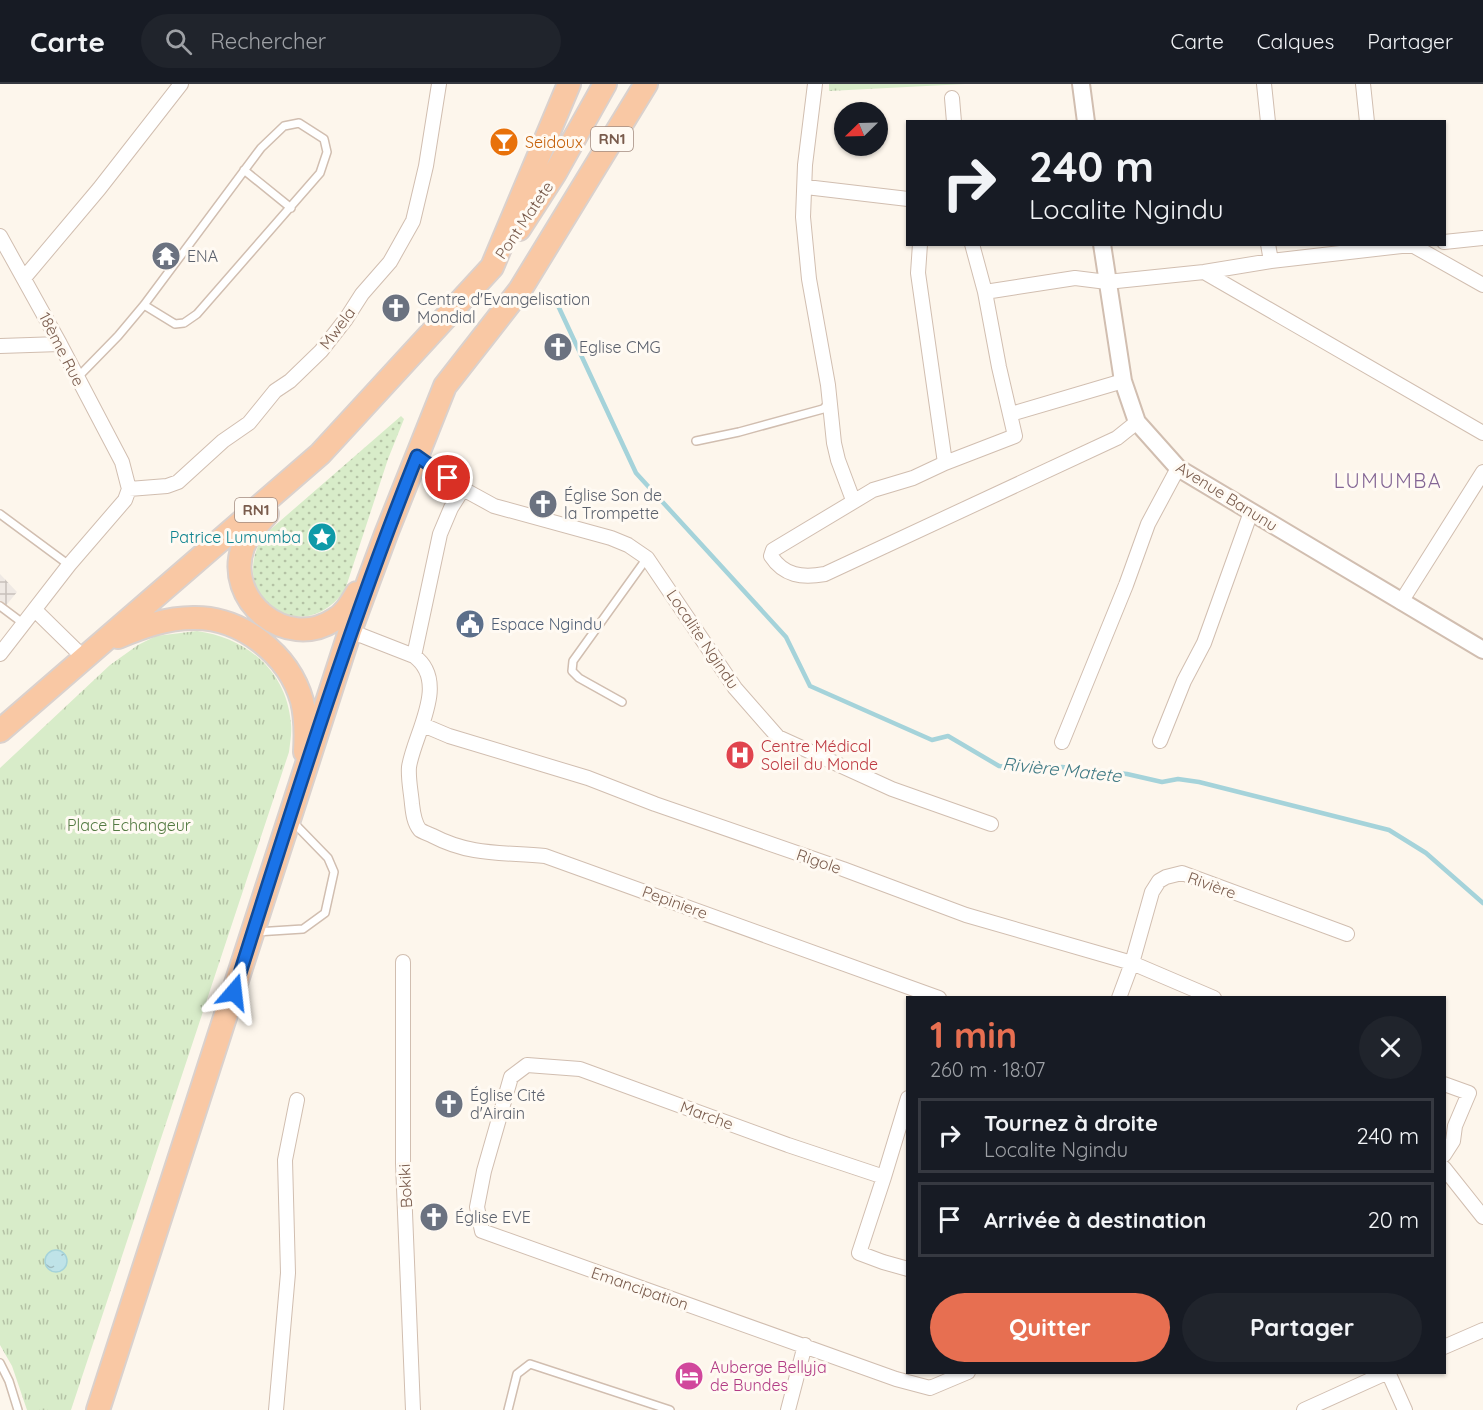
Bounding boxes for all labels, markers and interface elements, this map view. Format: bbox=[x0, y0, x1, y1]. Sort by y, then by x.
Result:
search box bbox=[141, 14, 561, 68]
text: Carte bbox=[30, 24, 105, 59]
icon: search bbox=[162, 25, 195, 58]
text: Rechercher bbox=[210, 27, 326, 55]
text: Carte bbox=[1170, 28, 1224, 54]
text: Calques bbox=[1257, 28, 1334, 54]
text: Partager bbox=[1367, 28, 1453, 54]
north arrow bbox=[834, 102, 888, 156]
map controls bbox=[834, 102, 888, 156]
bar icon: Seidoux bbox=[488, 126, 520, 158]
road number: RN1 bbox=[591, 127, 633, 151]
place label: Seidoux bbox=[525, 132, 583, 152]
text: 240 m bbox=[1029, 140, 1154, 193]
icon: right bbox=[930, 144, 1008, 222]
street label: Pont Matete bbox=[491, 177, 557, 263]
text: Localite Ngindu bbox=[1029, 192, 1224, 226]
temple icon: ENA bbox=[150, 240, 182, 272]
place label: ENA bbox=[187, 246, 218, 266]
place label: Centre d'Evangelisation Mondial bbox=[417, 289, 590, 327]
church icon: Centre d'Evangelisation Mondial bbox=[380, 292, 412, 324]
street label: Mwela bbox=[315, 303, 359, 353]
street label: 18ème Rue bbox=[35, 309, 89, 389]
church icon: Eglise CMG bbox=[542, 331, 574, 363]
place label: Eglise CMG bbox=[579, 337, 661, 357]
pin bbox=[422, 452, 473, 503]
street label: Avenue Banunu bbox=[1173, 457, 1281, 535]
icon: arrive bbox=[431, 461, 464, 494]
district label: LUMUMBA bbox=[1334, 468, 1442, 493]
place label: Église Son de la Trompette bbox=[564, 485, 662, 523]
church icon: Église Son de la Trompette bbox=[527, 488, 559, 520]
road number: RN1 bbox=[235, 498, 277, 522]
place icon: Patrice Lumumba bbox=[306, 521, 338, 553]
place label: Patrice Lumumba bbox=[170, 527, 301, 547]
street label: Localite Ngindu bbox=[662, 586, 744, 692]
public building icon: Espace Ngindu bbox=[454, 608, 486, 640]
place label: Espace Ngindu bbox=[491, 614, 602, 634]
place label: Centre Médical Soleil du Monde bbox=[761, 736, 878, 774]
hospital icon: Centre Médical Soleil du Monde bbox=[724, 739, 756, 771]
water label: Rivière Matete bbox=[1002, 752, 1123, 787]
park label: Place Echangeur bbox=[67, 815, 191, 835]
street label: Rigole bbox=[794, 844, 844, 878]
street label: Rivière bbox=[1185, 867, 1239, 903]
street label: Pepiniere bbox=[640, 881, 710, 923]
position arrow bbox=[202, 960, 266, 1024]
text: 1 min bbox=[930, 1012, 1017, 1057]
button: close bbox=[1359, 1016, 1422, 1079]
text: 260 m · 18:07 bbox=[930, 1057, 1045, 1082]
place label: Église Cité d'Airain bbox=[470, 1085, 545, 1123]
church icon: Église Cité d'Airain bbox=[433, 1088, 465, 1120]
street label: Marche bbox=[678, 1096, 736, 1134]
text: Tournez à droite bbox=[984, 1109, 1158, 1137]
icon: right bbox=[933, 1119, 966, 1152]
text: 240 m bbox=[1356, 1122, 1419, 1150]
text: Localite Ngindu bbox=[984, 1137, 1128, 1162]
street label: Bokiki bbox=[394, 1163, 416, 1209]
church icon: Église EVE bbox=[418, 1201, 450, 1233]
icon: arrive bbox=[933, 1203, 966, 1236]
text: Arrivée à destination bbox=[984, 1206, 1206, 1234]
text: 20 m bbox=[1368, 1206, 1419, 1234]
place label: Église EVE bbox=[455, 1207, 531, 1227]
street label: Emancipation bbox=[589, 1262, 691, 1314]
button: Quitter bbox=[930, 1293, 1170, 1362]
button: Partager bbox=[1182, 1293, 1422, 1362]
place label: Auberge Bellyja de Bundes bbox=[710, 1357, 827, 1395]
hotel icon: Auberge Bellyja de Bundes bbox=[673, 1360, 705, 1392]

